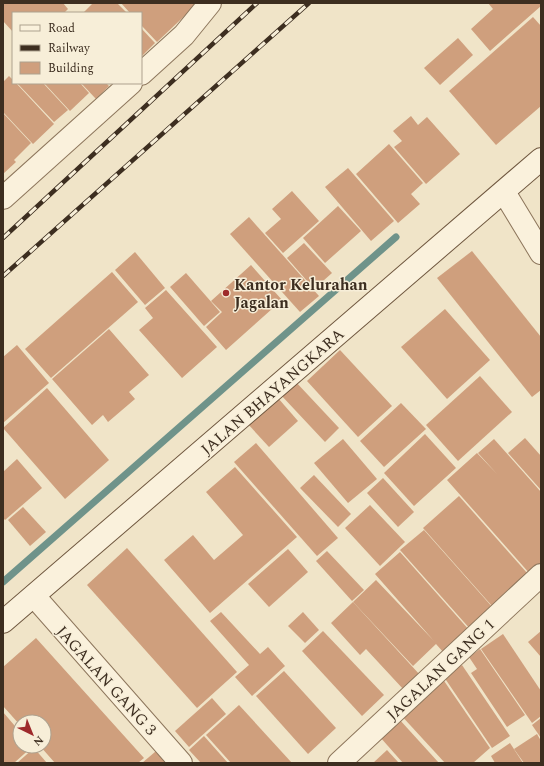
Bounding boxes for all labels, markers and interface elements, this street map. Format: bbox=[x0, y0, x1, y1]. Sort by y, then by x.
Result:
legend bbox=[12, 12, 142, 84]
text: Road bbox=[48, 19, 75, 38]
text: Railway bbox=[48, 39, 91, 58]
text: Building bbox=[48, 59, 94, 78]
place label: Kantor Kelurahan Jagalan bbox=[234, 273, 368, 315]
marker: Kantor Kelurahan Jagalan bbox=[221, 288, 231, 298]
street label: JALAN BHAYANGKARA bbox=[196, 323, 350, 461]
street label: JAGALAN GANG 1 bbox=[381, 613, 500, 726]
street label: JAGALAN GANG 3 bbox=[50, 620, 162, 741]
north arrow bbox=[12, 714, 52, 754]
text: N bbox=[29, 732, 48, 750]

